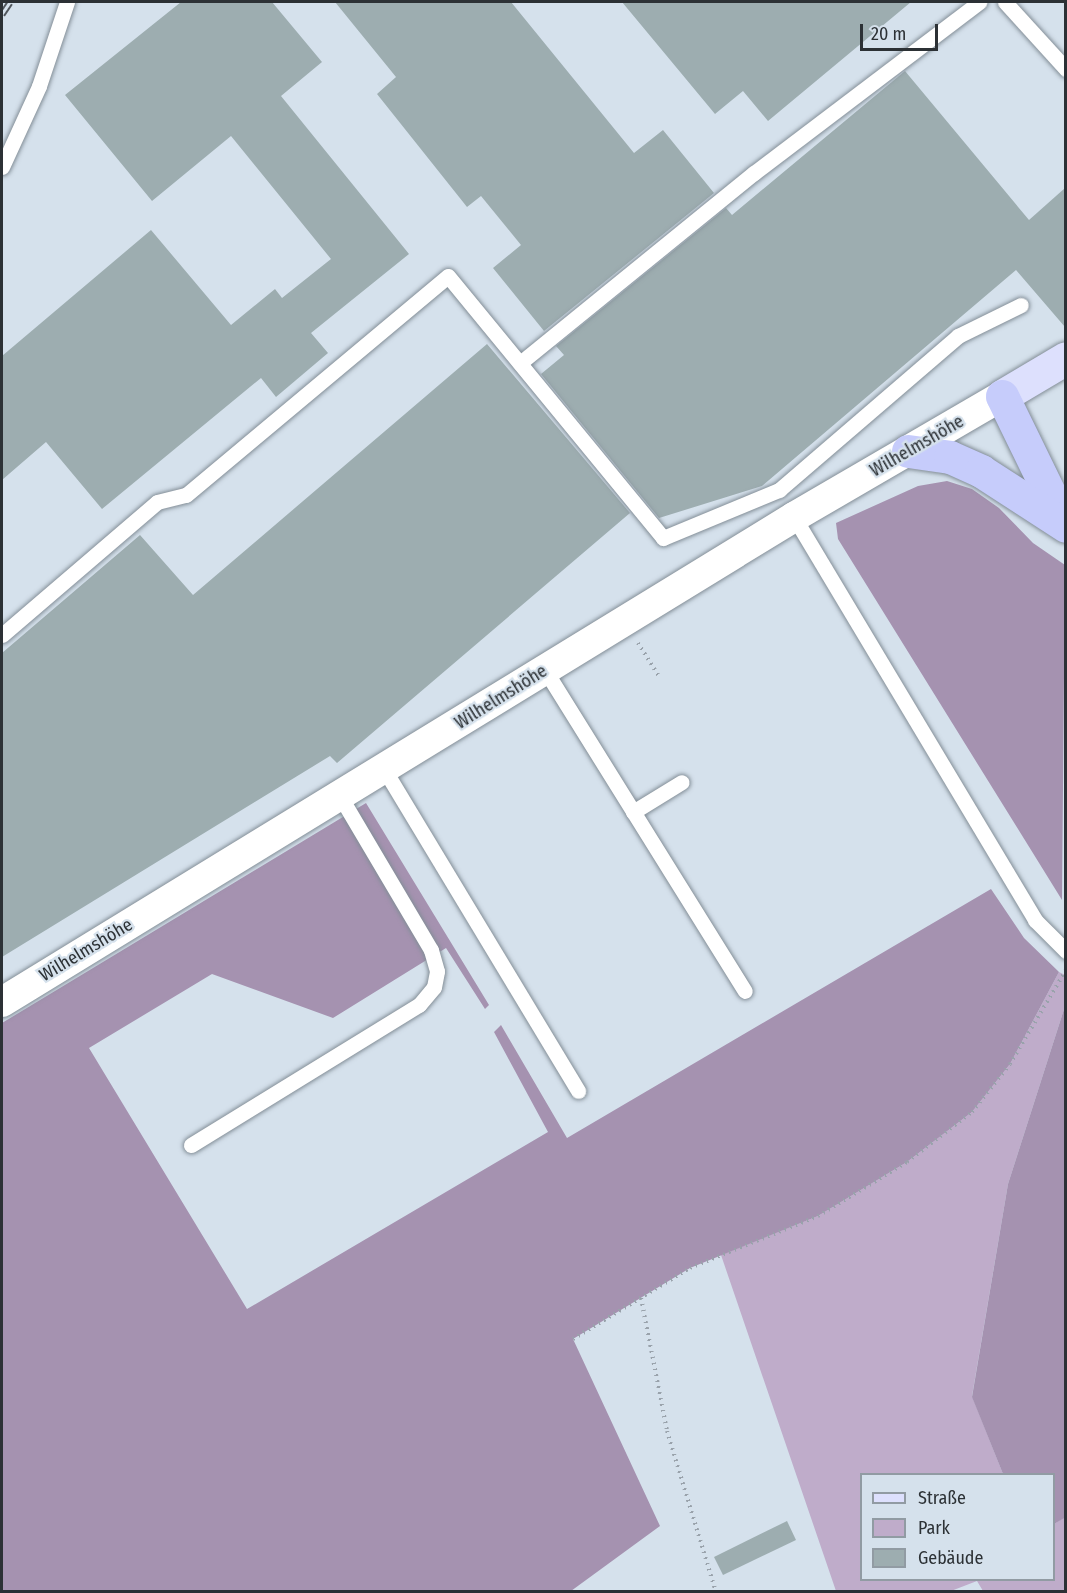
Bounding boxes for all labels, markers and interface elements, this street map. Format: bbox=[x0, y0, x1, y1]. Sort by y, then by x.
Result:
scale bar bbox=[863, 12, 941, 50]
text: 20 m bbox=[871, 23, 906, 45]
street label: Wilhelmshöhe bbox=[866, 410, 968, 482]
street label: Wilhelmshöhe bbox=[451, 660, 551, 734]
street label: Wilhelmshöhe bbox=[36, 914, 136, 986]
legend bbox=[860, 1473, 1055, 1581]
text: Straße bbox=[918, 1487, 966, 1509]
text: Park bbox=[918, 1517, 950, 1539]
text: Gebäude bbox=[918, 1547, 983, 1569]

